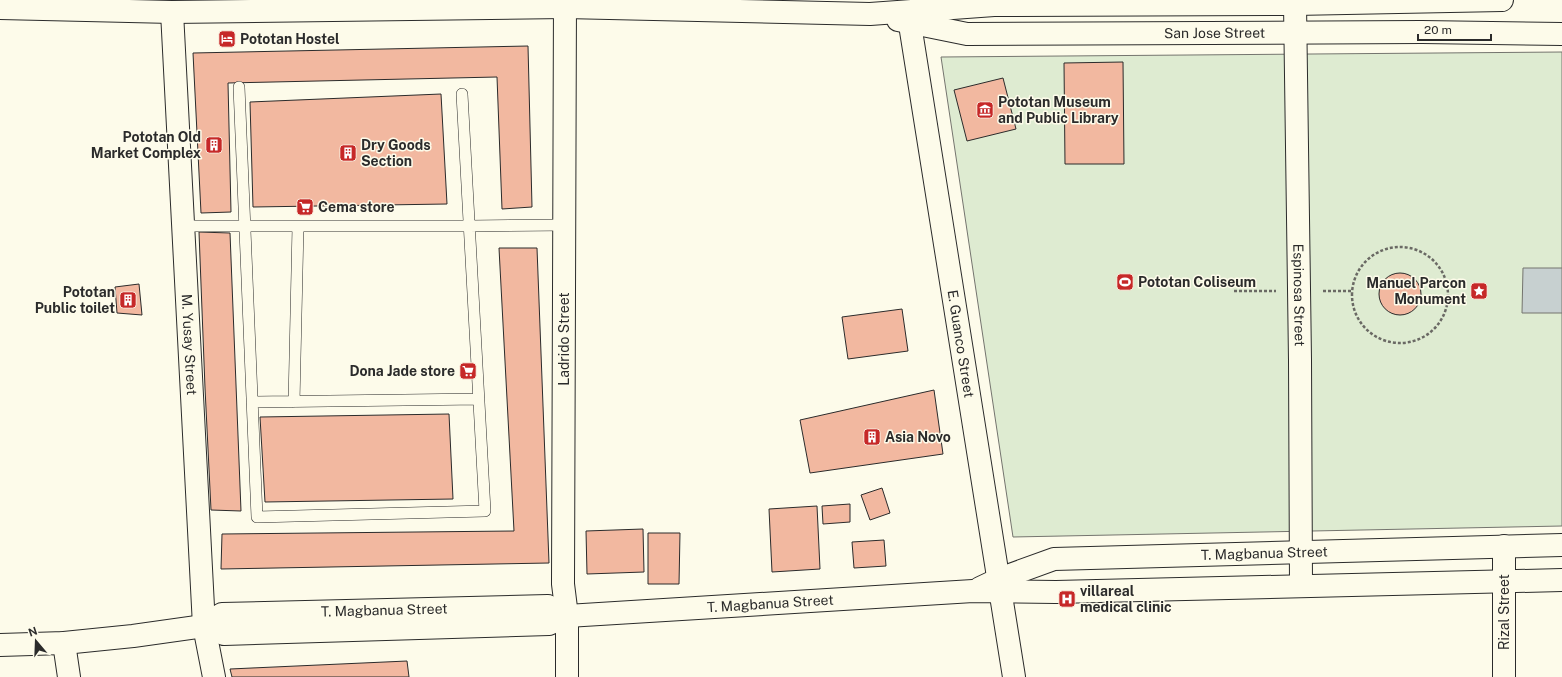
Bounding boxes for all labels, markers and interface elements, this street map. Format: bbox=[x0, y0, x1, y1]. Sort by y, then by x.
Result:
scale bar bbox=[1418, 16, 1491, 42]
text: 20 m bbox=[1424, 23, 1452, 37]
street label: San Jose Street bbox=[1164, 25, 1265, 41]
hotel icon: Pototan Hostel bbox=[217, 29, 237, 49]
place label: Pototan Hostel bbox=[240, 31, 340, 47]
place label: Pototan Museum and Public Library bbox=[998, 94, 1119, 126]
museum icon: Pototan Museum and Public Library bbox=[975, 100, 995, 120]
place label: Pototan Old Market Complex bbox=[91, 129, 201, 161]
building icon: Pototan Old Market Complex bbox=[204, 135, 224, 155]
place label: Dry Goods Section bbox=[361, 137, 431, 169]
building icon: Dry Goods Section bbox=[338, 143, 358, 163]
supermarket icon: Cema store bbox=[295, 197, 315, 217]
place label: Cema store bbox=[318, 199, 395, 215]
street label: Espinosa Street bbox=[1290, 244, 1308, 346]
sports icon: Pototan Coliseum bbox=[1115, 272, 1135, 292]
place label: Pototan Coliseum bbox=[1138, 274, 1256, 290]
place label: Manuel Parcon Monument bbox=[1366, 275, 1466, 307]
place icon: Manuel Parcon Monument bbox=[1469, 281, 1489, 301]
place label: Pototan Public toilet bbox=[35, 284, 115, 316]
street label: E. Guanco Street bbox=[944, 289, 977, 399]
building icon: Pototan Public toilet bbox=[118, 290, 138, 310]
street label: Ladrido Street bbox=[556, 292, 572, 386]
street label: M. Yusay Street bbox=[179, 294, 200, 396]
supermarket icon: Dona Jade store bbox=[458, 361, 478, 381]
place label: Dona Jade store bbox=[349, 363, 455, 379]
building icon: Asia Novo bbox=[862, 427, 882, 447]
place label: Asia Novo bbox=[885, 429, 951, 445]
street label: T. Magbanua Street bbox=[1201, 543, 1328, 563]
street label: Rizal Street bbox=[1496, 574, 1512, 650]
place label: villareal medical clinic bbox=[1080, 583, 1172, 615]
hospital icon: villareal medical clinic bbox=[1057, 589, 1077, 609]
street label: T. Magbanua Street bbox=[706, 592, 834, 615]
street label: T. Magbanua Street bbox=[321, 600, 448, 620]
north arrow bbox=[16, 621, 56, 661]
text: N bbox=[27, 624, 39, 639]

